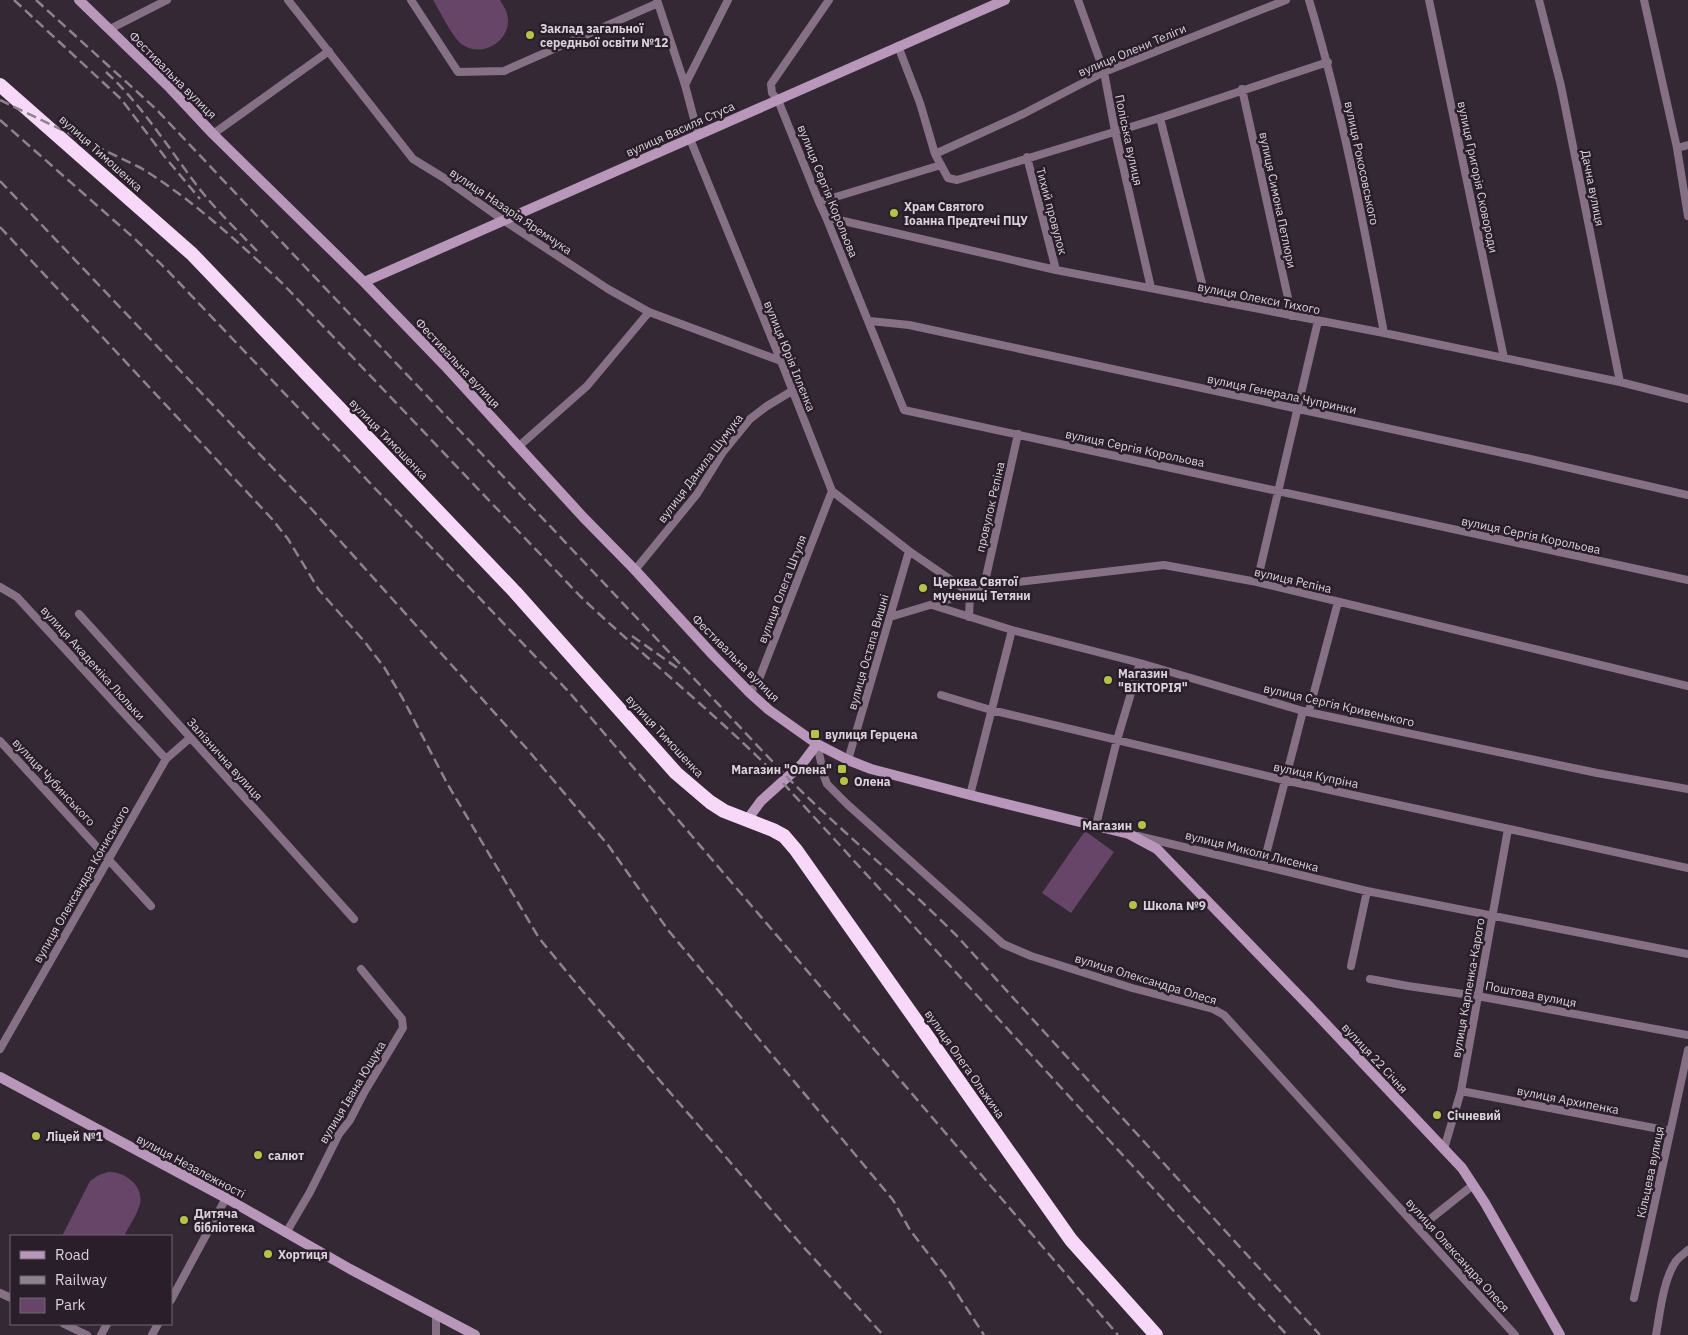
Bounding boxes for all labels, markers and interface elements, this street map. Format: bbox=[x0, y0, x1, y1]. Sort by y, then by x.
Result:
street label: вулиця Олени Теліги bbox=[1076, 20, 1188, 80]
place label: Заклад загальної середньої освіти №12 bbox=[540, 21, 668, 50]
street label: Фестивальна вулиця bbox=[126, 28, 220, 122]
marker: Заклад загальної середньої освіти №12 bbox=[524, 29, 536, 41]
street label: Поліська вулиця bbox=[1112, 93, 1146, 187]
street label: вулиця Василя Стуса bbox=[623, 98, 737, 160]
street label: вулиця Рокосовського bbox=[1342, 100, 1382, 226]
street label: вулиця Григорія Сковороди bbox=[1455, 100, 1501, 254]
street label: вулиця Тимошенка bbox=[56, 112, 146, 195]
street label: вулиця Сергія Корольова bbox=[794, 122, 862, 260]
street label: вулиця Симона Петлюри bbox=[1256, 131, 1300, 269]
street label: Дачна вулиця bbox=[1578, 149, 1608, 227]
street label: вулиця Назарія Яремчука bbox=[447, 165, 575, 258]
street label: Тихий провулок bbox=[1033, 166, 1071, 257]
place label: Храм Святого Іоанна Предтечі ПЦУ bbox=[904, 199, 1028, 228]
marker: Храм Святого Іоанна Предтечі ПЦУ bbox=[888, 207, 900, 219]
street label: вулиця Олекси Тихого bbox=[1196, 279, 1322, 317]
street label: вулиця Юрія Іллєнка bbox=[761, 299, 819, 414]
street label: Фестивальна вулиця bbox=[412, 315, 504, 411]
street label: вулиця Генерала Чупринки bbox=[1206, 371, 1358, 417]
street label: вулиця Тимошенка bbox=[346, 395, 432, 483]
street label: вулиця Данила Шумука bbox=[654, 410, 746, 525]
street label: вулиця Сергія Корольова bbox=[1064, 426, 1207, 470]
street label: провулок Рєпіна bbox=[972, 460, 1008, 554]
street label: вулиця Сергія Корольова bbox=[1460, 513, 1603, 557]
street label: вулиця Олега Штуля bbox=[754, 533, 810, 645]
street label: вулиця Рєпіна bbox=[1253, 564, 1334, 596]
place label: Церква Святої мучениці Тетяни bbox=[933, 574, 1031, 603]
marker: Церква Святої мучениці Тетяни bbox=[917, 582, 929, 594]
street label: вулиця Остапа Вишні bbox=[844, 592, 892, 712]
street label: вулиця Академіка Люльки bbox=[38, 603, 148, 723]
street label: Фестивальна вулиця bbox=[689, 611, 783, 705]
place label: Магазин "ВІКТОРІЯ" bbox=[1118, 666, 1188, 695]
marker: Магазин "ВІКТОРІЯ" bbox=[1102, 674, 1114, 686]
street label: вулиця Сергія Кривенького bbox=[1262, 680, 1416, 730]
street label: вулиця Тимошенка bbox=[623, 692, 707, 781]
street label: Залізнична вулиця bbox=[184, 715, 266, 803]
place label: вулиця Герцена bbox=[825, 727, 918, 742]
marker: вулиця Герцена bbox=[809, 728, 821, 740]
street label: вулиця Чубинського bbox=[9, 735, 99, 829]
street label: вулиця Купріна bbox=[1272, 759, 1360, 791]
place label: Магазин "Олена" bbox=[731, 762, 832, 777]
marker: Магазин "Олена" bbox=[836, 763, 848, 775]
place label: Олена bbox=[854, 774, 891, 789]
marker: Олена bbox=[838, 775, 850, 787]
street label: вулиця Олександра Кониського bbox=[30, 802, 132, 965]
place label: Магазин bbox=[1082, 818, 1132, 833]
marker: Магазин bbox=[1136, 819, 1148, 831]
street label: вулиця Миколи Лисенка bbox=[1184, 827, 1321, 875]
place label: Школа №9 bbox=[1143, 898, 1206, 913]
marker: Школа №9 bbox=[1127, 899, 1139, 911]
street label: вулиця Карпенка-Карого bbox=[1448, 917, 1488, 1059]
street label: вулиця Олександра Олеся bbox=[1073, 950, 1219, 1008]
street label: Поштова вулиця bbox=[1484, 978, 1578, 1010]
street label: вулиця Олега Ольжича bbox=[922, 1007, 1009, 1122]
street label: вулиця 22 Січня bbox=[1339, 1020, 1411, 1096]
street label: вулиця Івана Ющука bbox=[315, 1037, 389, 1146]
street label: вулиця Архипенка bbox=[1516, 1083, 1621, 1117]
place label: Січневий bbox=[1447, 1108, 1501, 1123]
marker: Січневий bbox=[1431, 1109, 1443, 1121]
street label: Кільцева вулиця bbox=[1633, 1125, 1667, 1219]
place label: Ліцей №1 bbox=[46, 1129, 103, 1144]
marker: Ліцей №1 bbox=[30, 1130, 42, 1142]
street label: вулиця Незалежності bbox=[134, 1131, 248, 1201]
place label: салют bbox=[268, 1148, 304, 1163]
marker: салют bbox=[252, 1149, 264, 1161]
street label: вулиця Олександра Олеся bbox=[1403, 1195, 1513, 1315]
place label: Дитяча бібліотека bbox=[194, 1206, 255, 1235]
marker: Дитяча бібліотека bbox=[178, 1214, 190, 1226]
legend bbox=[10, 1235, 172, 1325]
text: Road bbox=[55, 1245, 90, 1264]
place label: Хортиця bbox=[278, 1247, 328, 1262]
marker: Хортиця bbox=[262, 1248, 274, 1260]
text: Railway bbox=[55, 1270, 108, 1289]
text: Park bbox=[55, 1295, 85, 1314]

